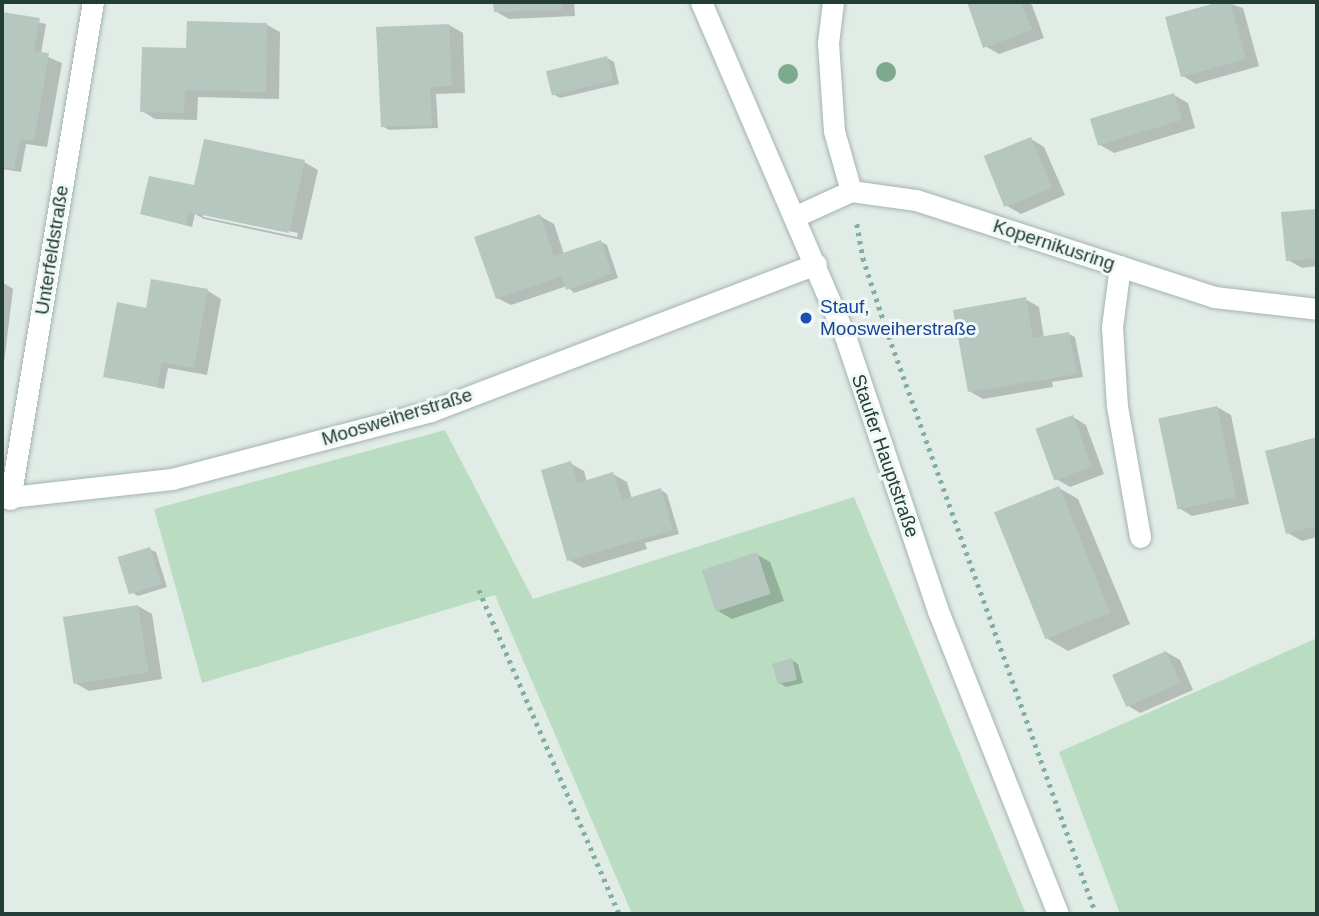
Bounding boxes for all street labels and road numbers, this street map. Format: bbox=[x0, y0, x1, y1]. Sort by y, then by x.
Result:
street label: Unterfeldstraße bbox=[30, 184, 74, 316]
street label: Kopernikusring bbox=[990, 215, 1118, 275]
street label: Staufer Hauptstraße bbox=[846, 371, 924, 541]
street label: Moosweiherstraße bbox=[319, 383, 475, 451]

